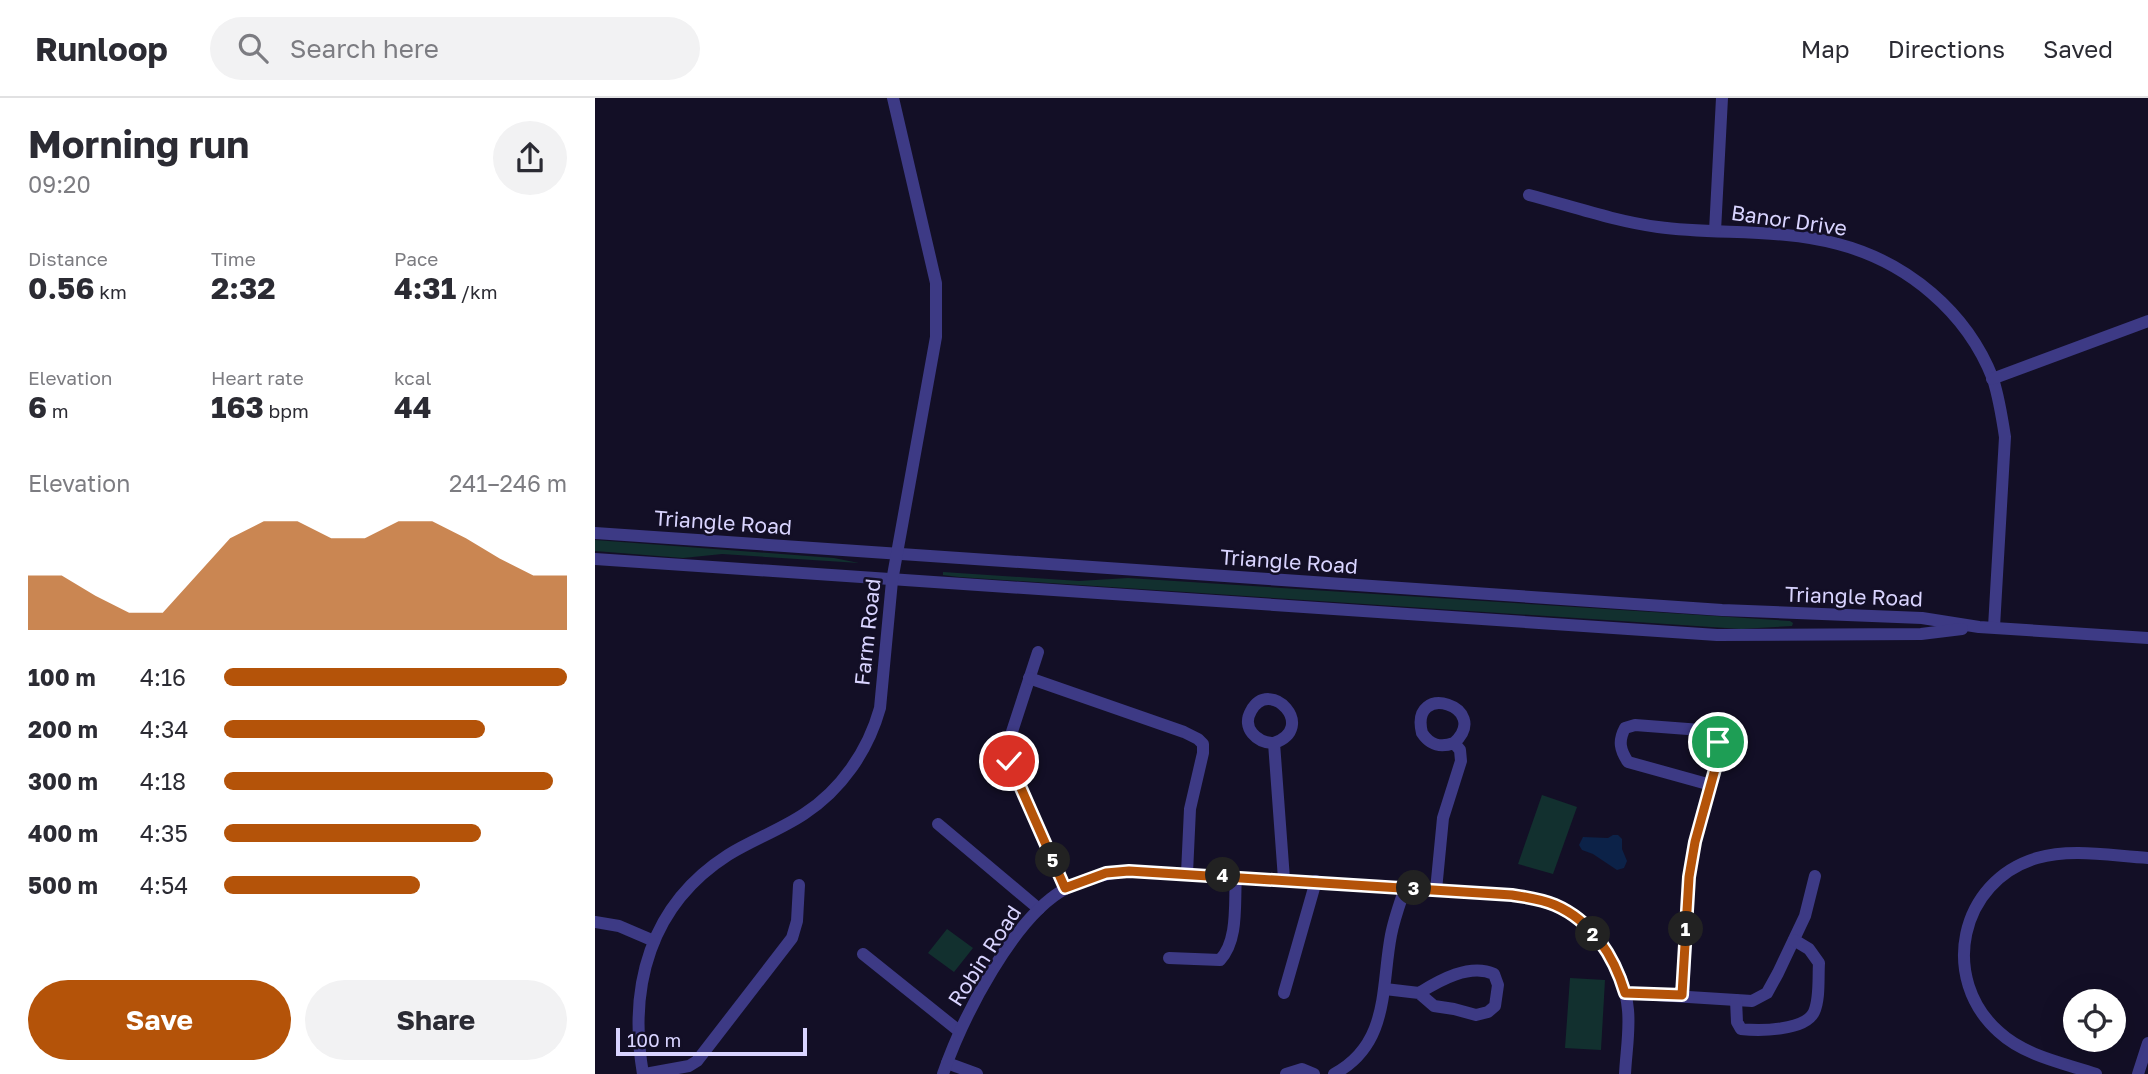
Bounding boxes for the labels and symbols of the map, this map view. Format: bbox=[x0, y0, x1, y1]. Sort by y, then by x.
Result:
street label: Banor Drive bbox=[1729, 199, 1849, 241]
street label: Triangle Road bbox=[653, 504, 793, 540]
street label: Triangle Road bbox=[1219, 543, 1359, 579]
street label: Farm Road bbox=[848, 577, 886, 687]
street label: Triangle Road bbox=[1785, 581, 1923, 611]
pin bbox=[1688, 712, 1748, 772]
pin bbox=[979, 731, 1039, 791]
pin: 5 bbox=[1035, 842, 1071, 878]
pin: 4 bbox=[1205, 858, 1241, 892]
pin: 3 bbox=[1397, 870, 1431, 906]
street label: Robin Road bbox=[942, 900, 1026, 1011]
pin: 1 bbox=[1669, 912, 1703, 946]
pin: 2 bbox=[1576, 916, 1611, 952]
scale bar bbox=[616, 1025, 807, 1057]

